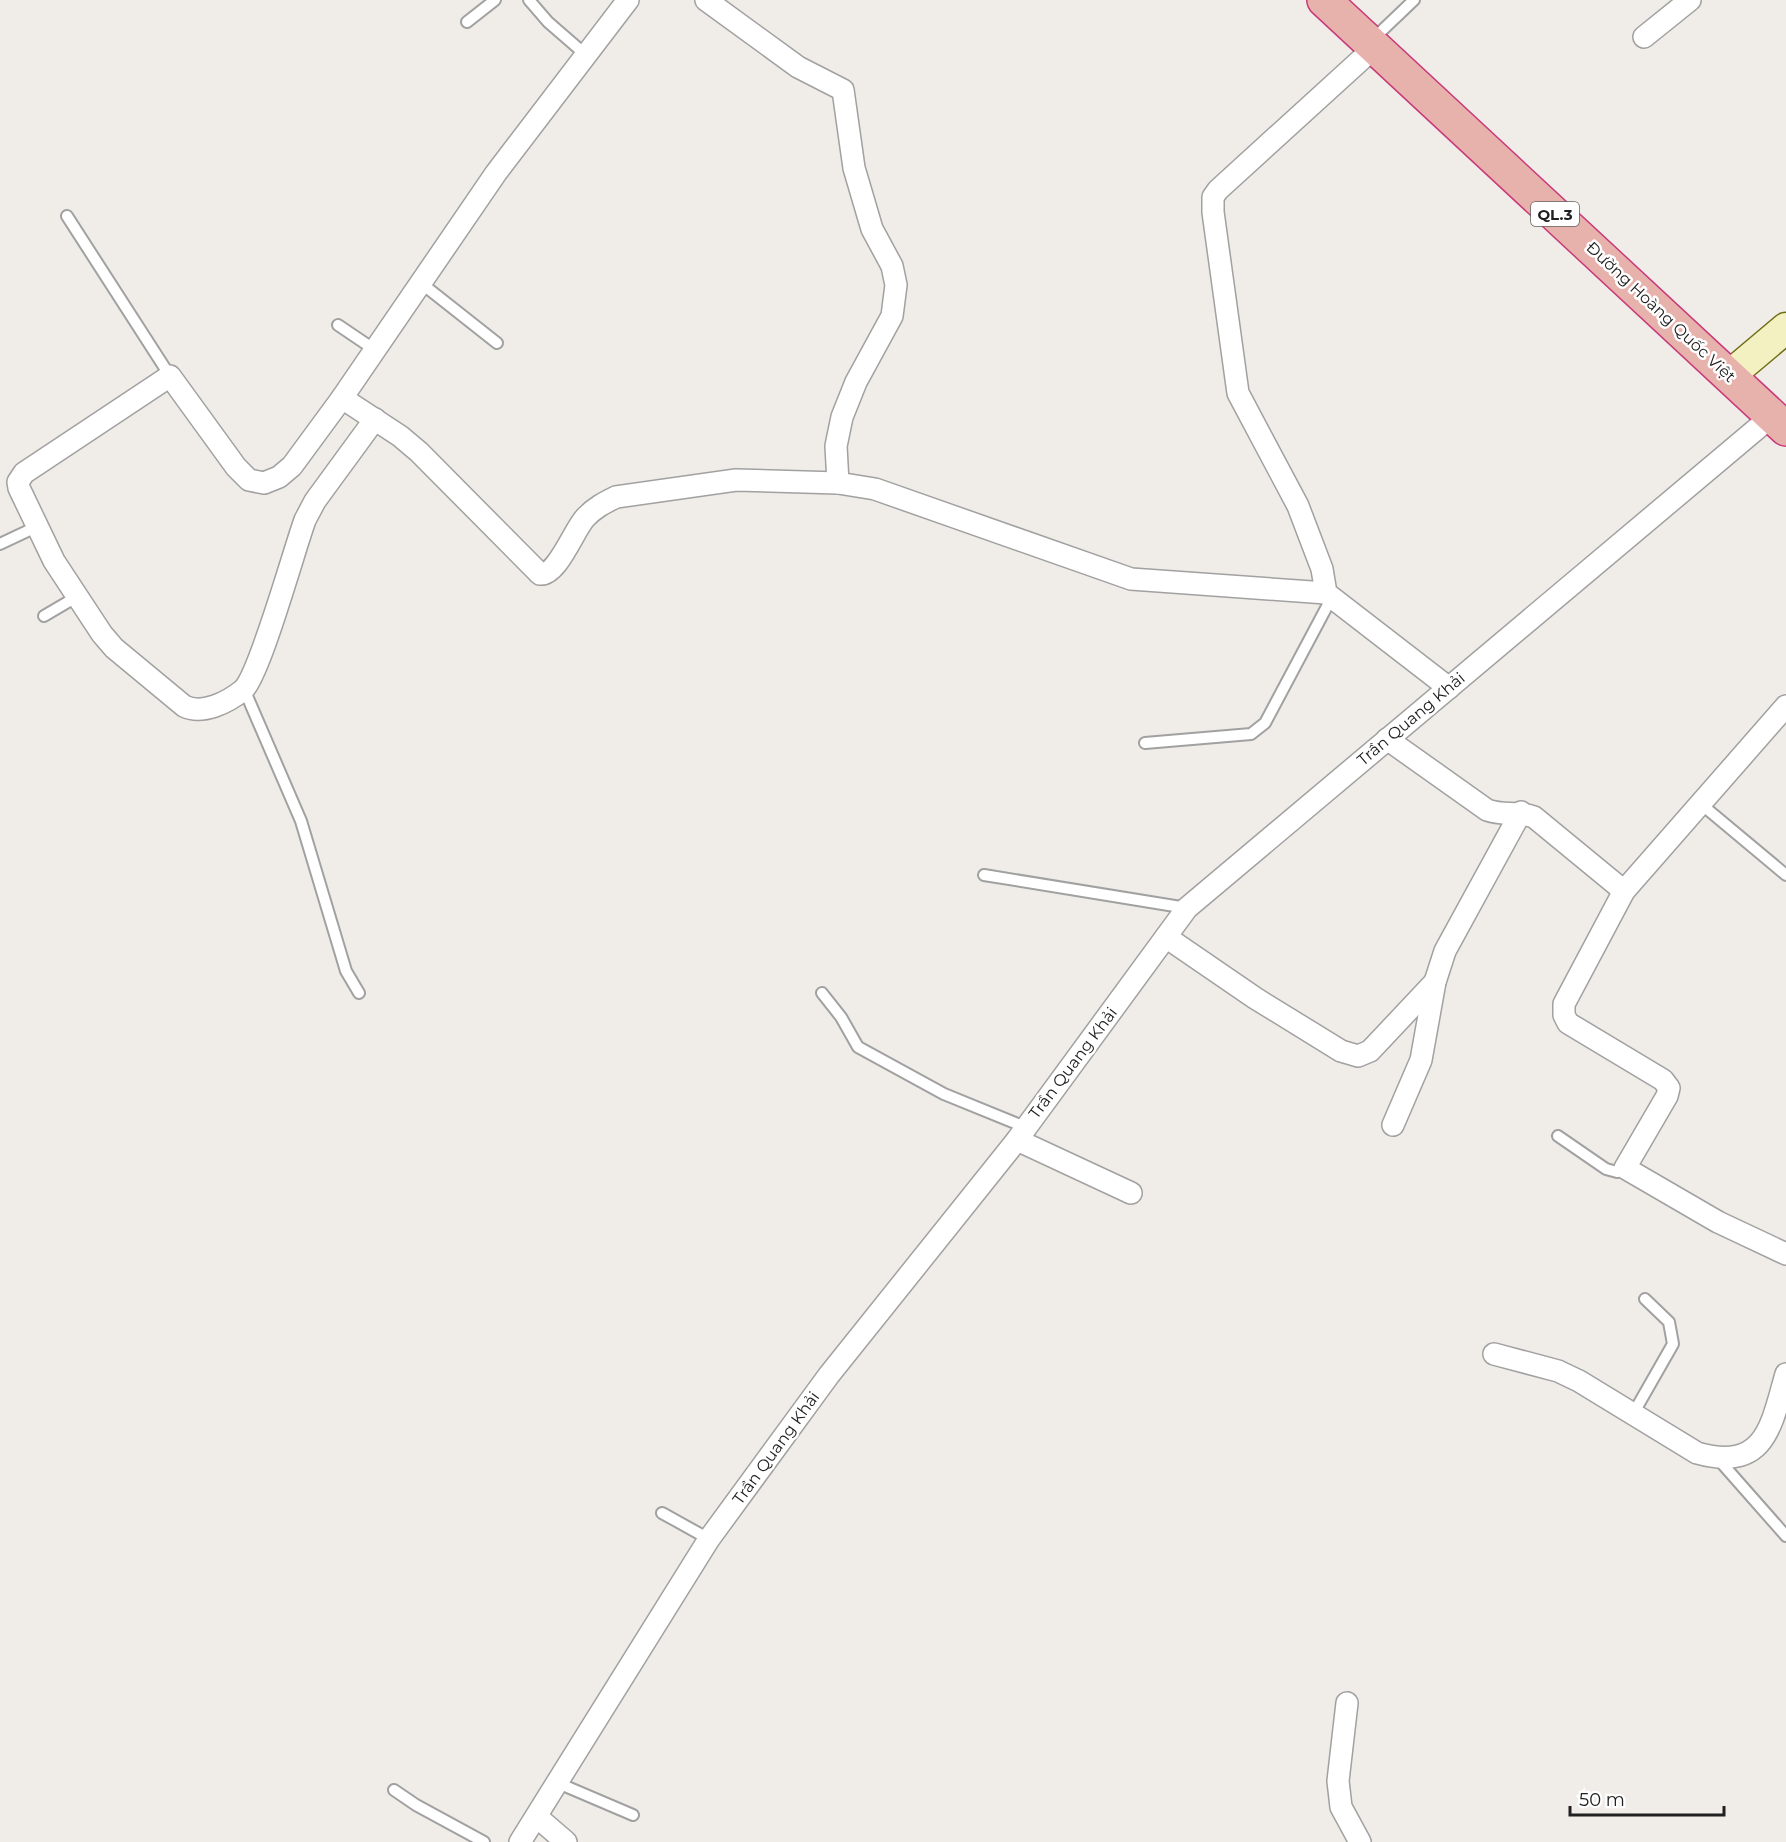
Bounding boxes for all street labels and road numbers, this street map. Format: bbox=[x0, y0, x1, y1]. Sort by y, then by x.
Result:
road number: QL.3 bbox=[1531, 202, 1579, 226]
street label: Đường Hoàng Quốc Việt bbox=[1582, 238, 1740, 386]
street label: Trần Quang Khải bbox=[1353, 668, 1469, 770]
street label: Trần Quang Khải bbox=[1025, 1003, 1121, 1123]
street label: Trần Quang Khải bbox=[729, 1388, 823, 1508]

